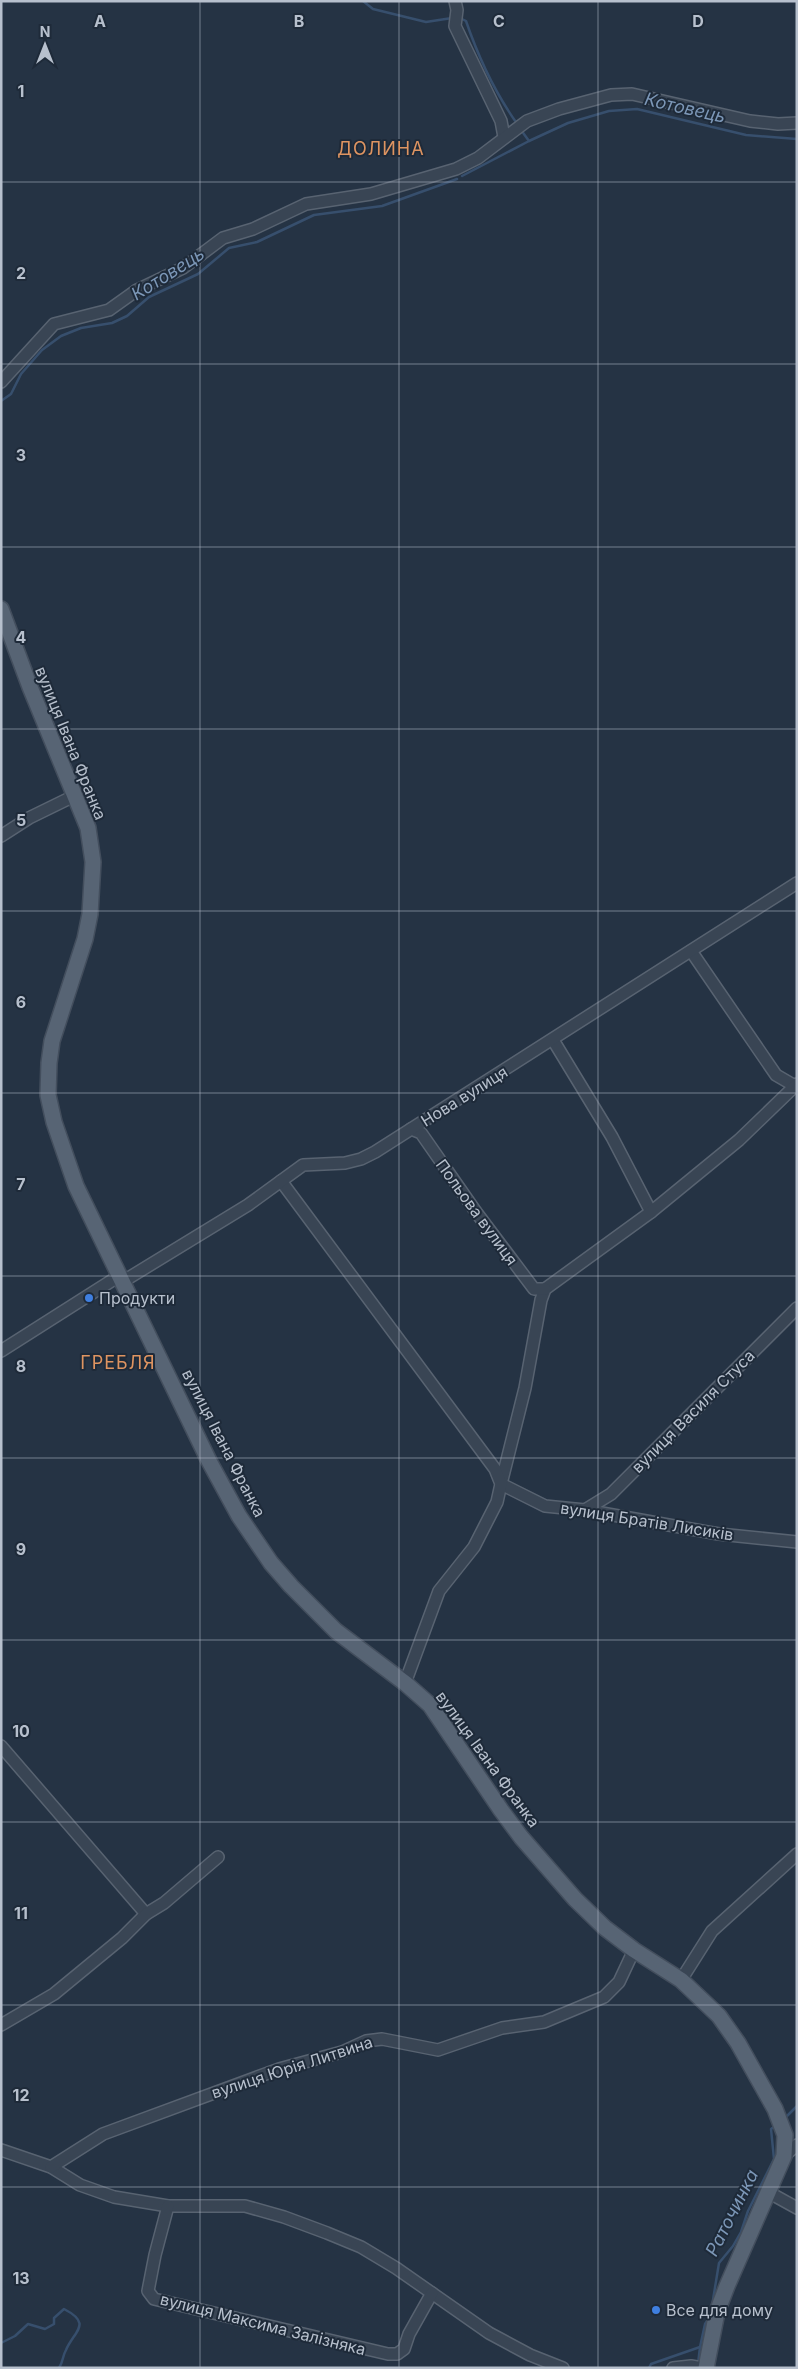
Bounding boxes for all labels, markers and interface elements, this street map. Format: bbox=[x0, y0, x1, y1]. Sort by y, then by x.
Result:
text: A bbox=[94, 11, 106, 31]
text: B bbox=[294, 11, 304, 31]
text: C bbox=[493, 11, 505, 31]
text: D bbox=[692, 11, 704, 31]
north arrow bbox=[20, 20, 70, 70]
text: N bbox=[40, 23, 50, 40]
text: 1 bbox=[18, 81, 24, 101]
water label: Котовець bbox=[643, 88, 728, 127]
district label: ДОЛИНА bbox=[337, 138, 425, 159]
water label: Котовець bbox=[127, 243, 208, 304]
text: 2 bbox=[16, 263, 26, 283]
text: 3 bbox=[16, 445, 26, 465]
text: 4 bbox=[16, 627, 27, 647]
street label: вулиця Івана Франка bbox=[31, 663, 111, 823]
text: 5 bbox=[16, 810, 26, 830]
text: 6 bbox=[16, 992, 26, 1012]
street label: Нова вулиця bbox=[417, 1061, 511, 1131]
street label: Польова вулиця bbox=[432, 1155, 522, 1269]
text: 7 bbox=[16, 1174, 26, 1194]
place label: Продукти bbox=[99, 1288, 175, 1308]
marker: Продукти bbox=[83, 1292, 95, 1304]
street label: вулиця Василя Стуса bbox=[627, 1345, 759, 1477]
district label: ГРЕБЛЯ bbox=[80, 1352, 156, 1373]
text: 8 bbox=[16, 1356, 26, 1376]
street label: вулиця Івана Франка bbox=[178, 1366, 270, 1520]
street label: вулиця Братів Лисиків bbox=[559, 1497, 735, 1545]
text: 9 bbox=[16, 1539, 26, 1559]
street label: вулиця Івана Франка bbox=[432, 1687, 544, 1831]
text: 10 bbox=[12, 1721, 30, 1741]
text: 11 bbox=[14, 1903, 28, 1923]
street label: вулиця Юрія Литвина bbox=[209, 2031, 375, 2103]
text: 12 bbox=[13, 2085, 29, 2105]
water label: Раточинка bbox=[701, 2166, 762, 2259]
text: 13 bbox=[12, 2268, 30, 2288]
street label: вулиця Максима Залізняка bbox=[158, 2289, 368, 2359]
place label: Все для дому bbox=[666, 2300, 773, 2320]
marker: Все для дому bbox=[650, 2304, 662, 2316]

